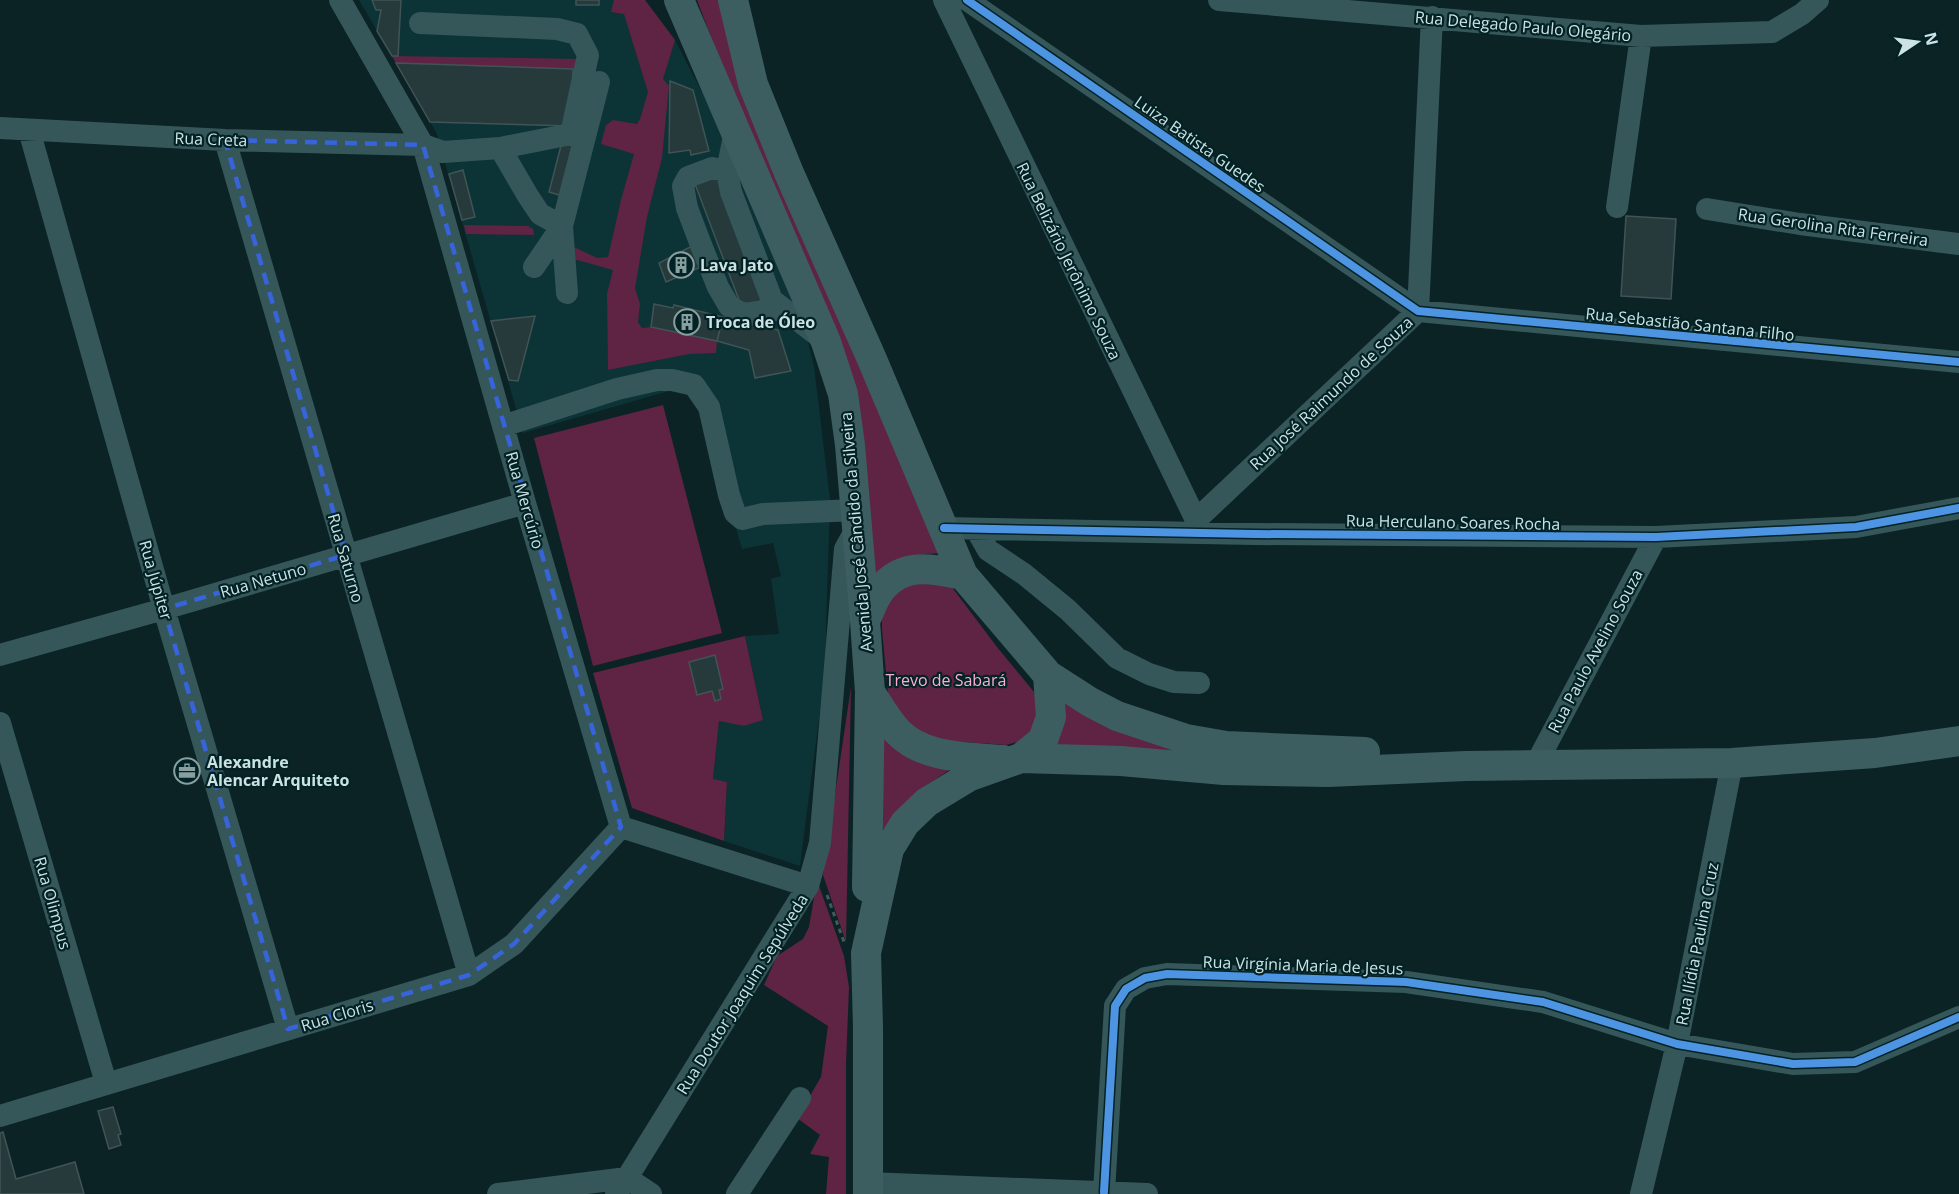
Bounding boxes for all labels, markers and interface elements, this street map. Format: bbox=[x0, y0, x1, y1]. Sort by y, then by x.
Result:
street label: Rua Delegado Paulo Olegário bbox=[1414, 6, 1632, 46]
north arrow bbox=[1887, 12, 1947, 72]
text: N bbox=[1919, 30, 1944, 47]
street label: Luiza Batista Guedes bbox=[1130, 91, 1270, 197]
street label: Rua Creta bbox=[174, 127, 248, 151]
street label: Rua Belizário Jerônimo Souza bbox=[1011, 158, 1127, 364]
street label: Rua Gerolina Rita Ferreira bbox=[1736, 203, 1930, 251]
building icon: Lava Jato bbox=[666, 250, 696, 280]
place label: Lava Jato bbox=[700, 254, 774, 276]
street label: Rua Sebastião Santana Filho bbox=[1584, 302, 1796, 346]
building icon: Troca de Óleo bbox=[672, 307, 702, 337]
place label: Troca de Óleo bbox=[706, 311, 815, 333]
street label: Rua José Raimundo de Souza bbox=[1245, 311, 1417, 475]
street label: Avenida José Cândido da Silveira bbox=[835, 411, 877, 653]
street label: Rua Mercúrio bbox=[501, 449, 549, 551]
street label: Rua Herculano Soares Rocha bbox=[1346, 509, 1560, 535]
street label: Rua Saturno bbox=[323, 511, 369, 605]
street label: Rua Júpiter bbox=[134, 538, 178, 623]
street label: Rua Netuno bbox=[217, 557, 309, 603]
street label: Rua Paulo Avelino Souza bbox=[1543, 565, 1647, 737]
park label: Trevo de Sabará bbox=[886, 669, 1006, 691]
place label: Alexandre Alencar Arquiteto bbox=[207, 751, 349, 791]
office icon: Alexandre Alencar Arquiteto bbox=[172, 756, 202, 786]
street label: Rua Olimpus bbox=[29, 854, 77, 952]
street label: Rua Ilídia Paulina Cruz bbox=[1670, 861, 1724, 1027]
street label: Rua Doutor Joaquim Sepúlveda bbox=[671, 890, 813, 1098]
street label: Rua Virgínia Maria de Jesus bbox=[1202, 951, 1404, 979]
street label: Rua Cloris bbox=[298, 994, 376, 1036]

